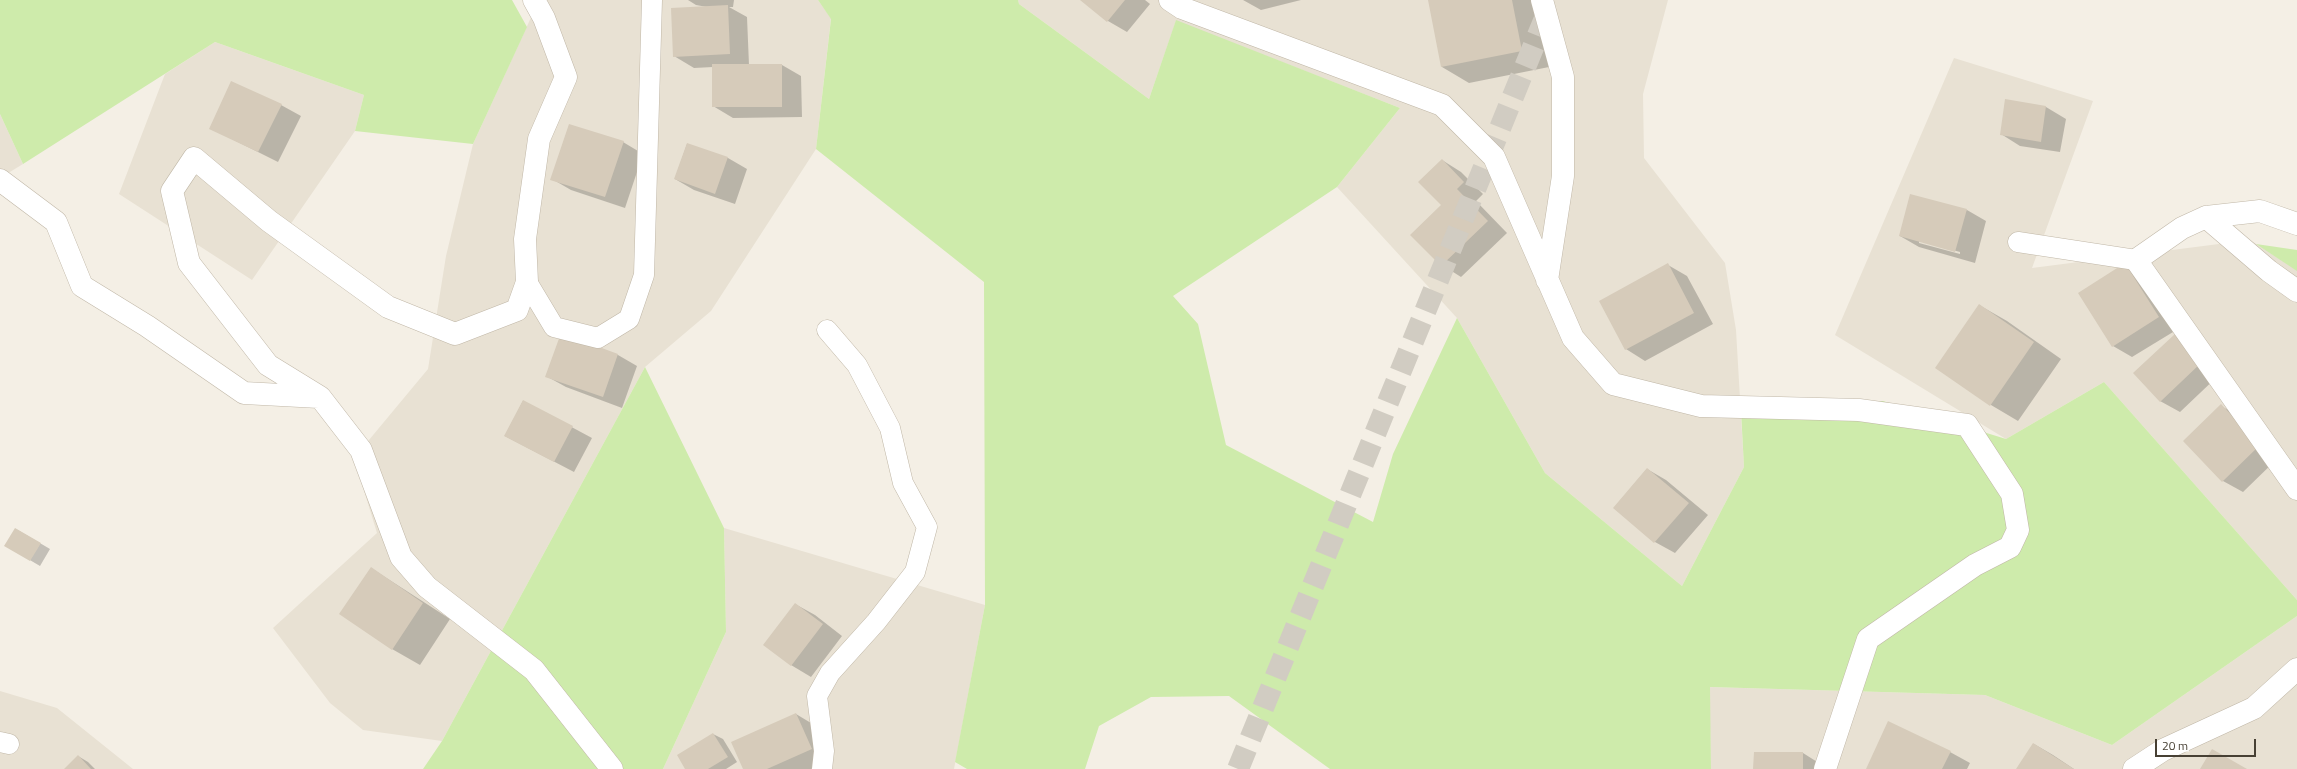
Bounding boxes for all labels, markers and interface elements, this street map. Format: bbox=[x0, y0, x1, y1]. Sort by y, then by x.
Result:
scale bar bbox=[2157, 731, 2258, 757]
text: 20 m bbox=[2162, 736, 2188, 755]

